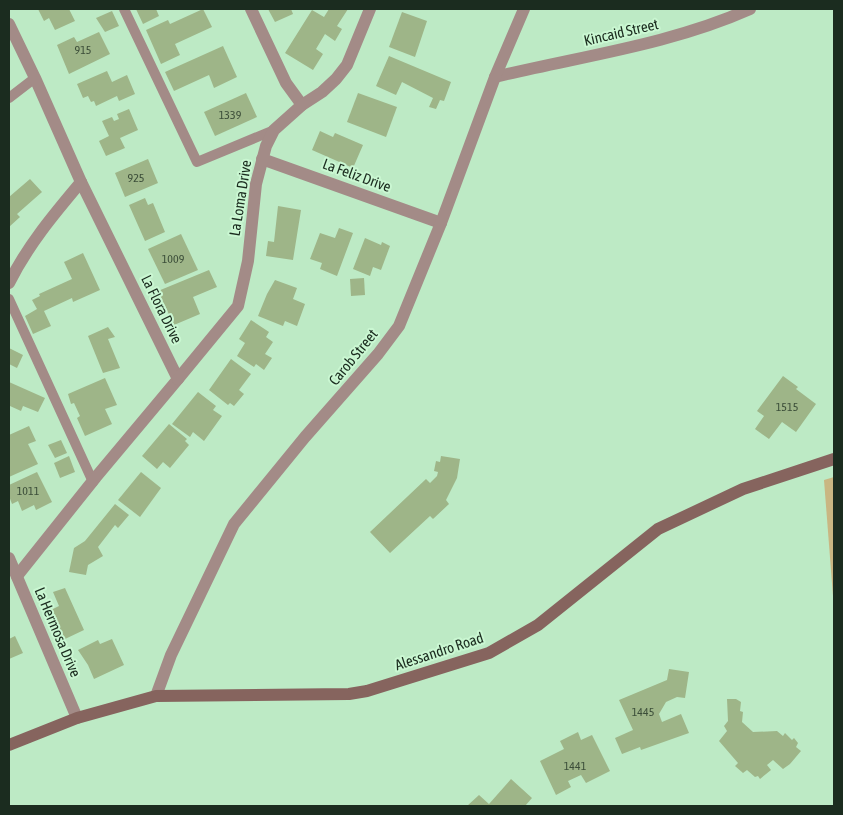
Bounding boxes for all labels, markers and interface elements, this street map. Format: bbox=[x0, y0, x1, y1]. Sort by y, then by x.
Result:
street label: Kincaid Street bbox=[582, 15, 660, 49]
house number: 915 bbox=[75, 43, 91, 57]
house number: 1339 bbox=[219, 108, 242, 122]
street label: La Feliz Drive bbox=[321, 155, 394, 195]
street label: La Loma Drive bbox=[226, 159, 254, 237]
house number: 925 bbox=[128, 171, 144, 185]
house number: 1009 bbox=[162, 252, 185, 266]
street label: La Flora Drive bbox=[138, 272, 186, 346]
street label: Carob Street bbox=[325, 326, 381, 388]
house number: 1515 bbox=[776, 400, 798, 414]
house number: 1011 bbox=[17, 484, 40, 498]
street label: La Hermosa Drive bbox=[31, 584, 85, 680]
street label: Alessandro Road bbox=[393, 629, 485, 673]
house number: 1445 bbox=[632, 705, 654, 719]
house number: 1441 bbox=[564, 759, 587, 773]

